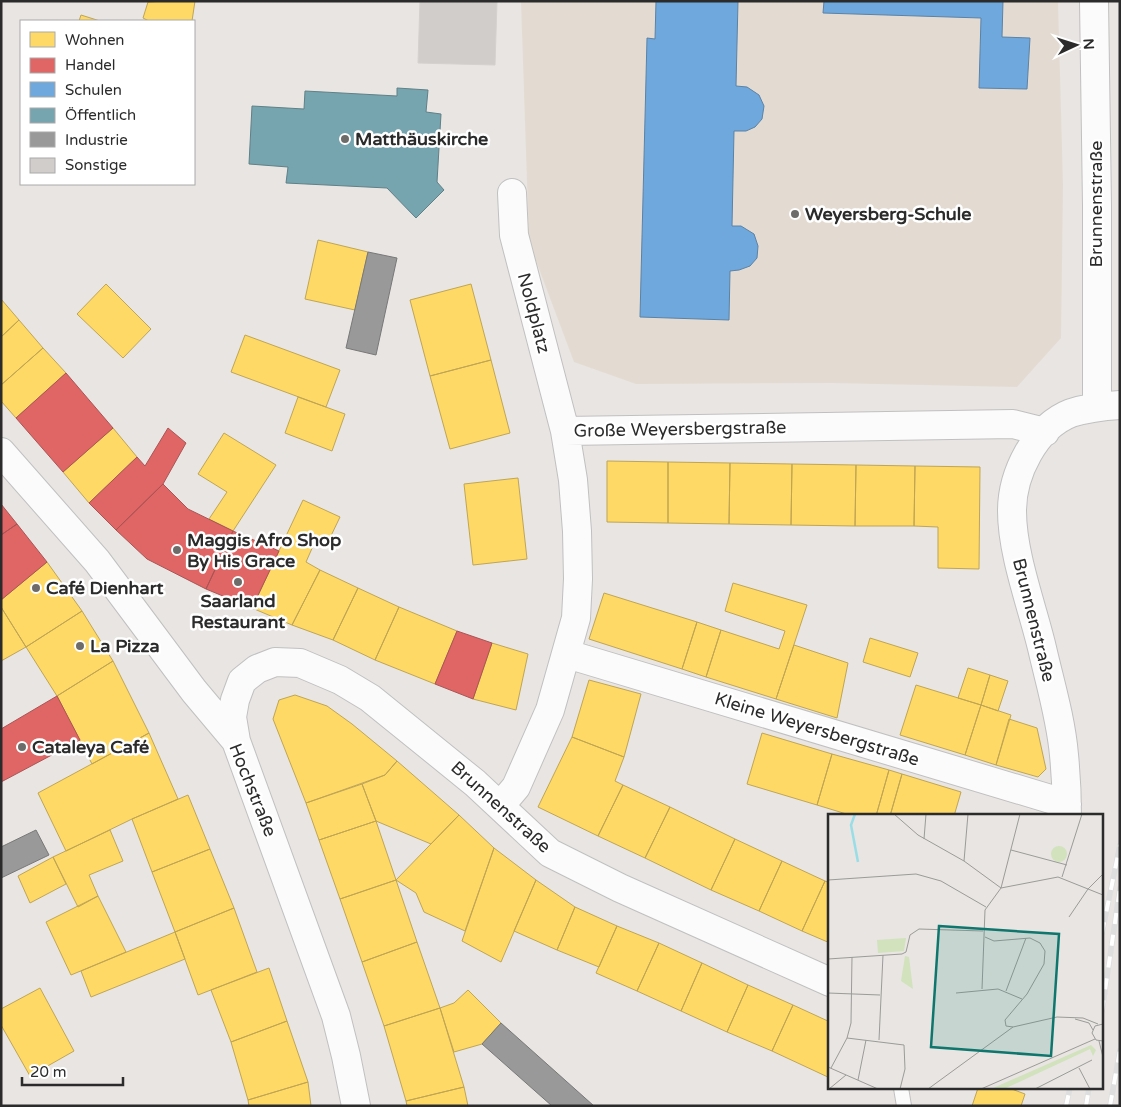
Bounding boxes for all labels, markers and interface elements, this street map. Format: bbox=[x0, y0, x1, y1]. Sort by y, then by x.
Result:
legend bbox=[20, 20, 195, 185]
north arrow bbox=[1051, 20, 1101, 70]
text: Wohnen bbox=[65, 31, 125, 49]
text: N bbox=[1080, 38, 1097, 50]
text: Handel bbox=[65, 56, 116, 74]
text: Schulen bbox=[65, 81, 122, 99]
text: Öffentlich bbox=[65, 106, 136, 124]
place label: Matthäuskirche bbox=[355, 128, 488, 150]
text: Industrie bbox=[65, 131, 128, 149]
marker: Matthäuskirche bbox=[339, 133, 351, 145]
street label: Brunnenstraße bbox=[1085, 141, 1107, 267]
text: Sonstige bbox=[65, 156, 127, 174]
place label: Weyersberg-Schule bbox=[805, 203, 971, 225]
marker: Weyersberg-Schule bbox=[789, 208, 801, 220]
street label: Noldplatz bbox=[513, 270, 555, 356]
street label: Große Weyersbergstraße bbox=[573, 416, 787, 442]
place label: Maggis Afro Shop By His Grace bbox=[187, 529, 341, 572]
marker: Maggis Afro Shop By His Grace bbox=[171, 544, 183, 556]
street label: Brunnenstraße bbox=[1008, 556, 1060, 684]
marker: Saarland Restaurant bbox=[232, 576, 244, 588]
place label: Café Dienhart bbox=[46, 577, 164, 599]
marker: Café Dienhart bbox=[30, 582, 42, 594]
place label: Saarland Restaurant bbox=[191, 590, 285, 633]
place label: La Pizza bbox=[90, 635, 160, 657]
marker: La Pizza bbox=[74, 640, 86, 652]
street label: Kleine Weyersbergstraße bbox=[712, 687, 922, 771]
place label: Cataleya Café bbox=[32, 736, 149, 758]
street label: Hochstraße bbox=[224, 740, 282, 840]
marker: Cataleya Café bbox=[16, 741, 28, 753]
street label: Brunnenstraße bbox=[446, 756, 556, 858]
inset map bbox=[828, 814, 1104, 1090]
scale bar bbox=[22, 1054, 124, 1086]
text: 20 m bbox=[30, 1063, 67, 1081]

